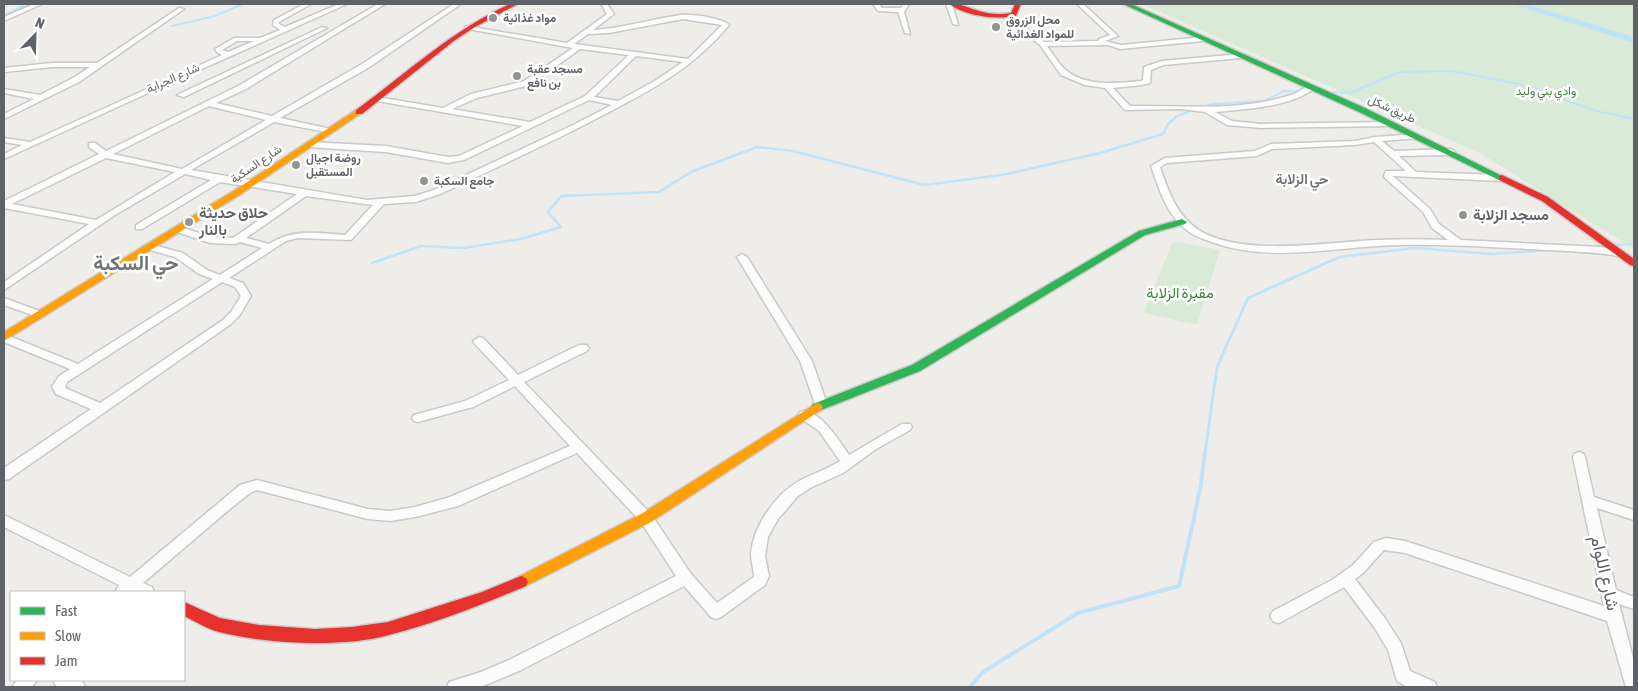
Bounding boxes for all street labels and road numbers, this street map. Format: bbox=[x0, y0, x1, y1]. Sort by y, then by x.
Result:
street label: شارع الجرابة bbox=[144, 60, 202, 98]
street label: طريق شكل bbox=[1366, 92, 1418, 127]
street label: شارع السكبة bbox=[228, 142, 285, 188]
street label: شارع اللوام bbox=[1585, 533, 1624, 613]

